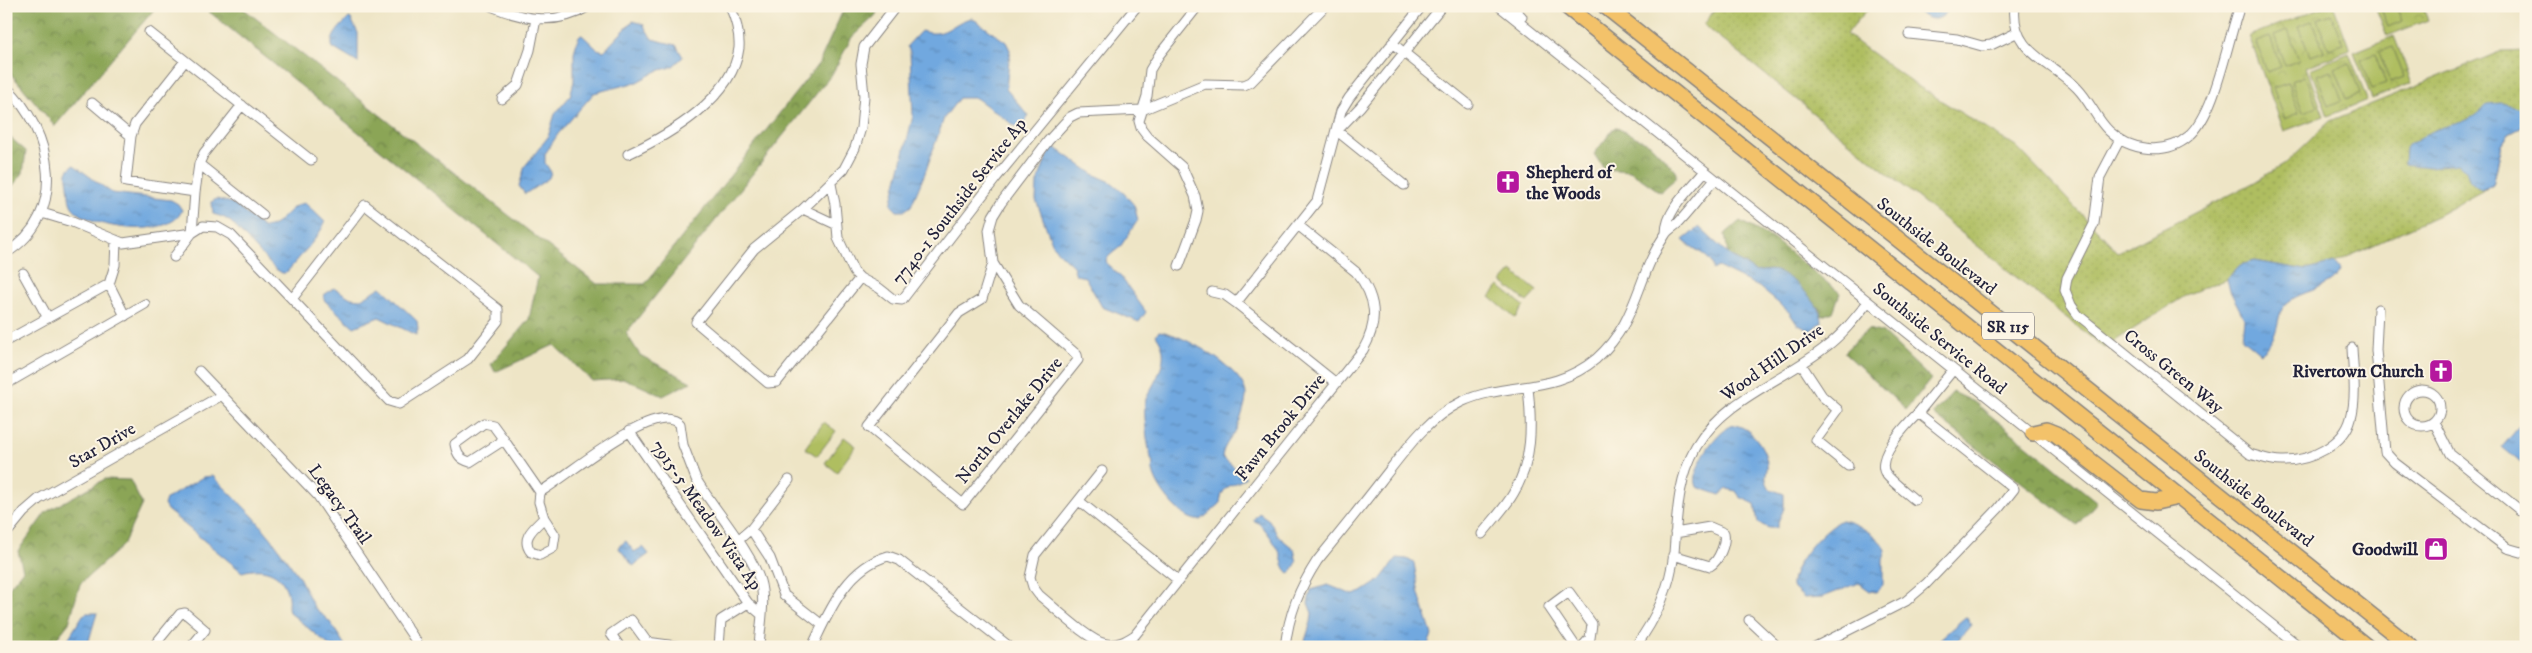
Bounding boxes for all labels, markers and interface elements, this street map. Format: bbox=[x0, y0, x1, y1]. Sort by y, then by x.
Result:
street label: 7740-1 Southside Service Ap bbox=[888, 114, 1032, 289]
place label: Shepherd of the Woods bbox=[1526, 162, 1615, 205]
church icon: Shepherd of the Woods bbox=[1495, 169, 1521, 195]
street label: Southside Boulevard bbox=[1872, 193, 2001, 300]
street label: Southside Service Road bbox=[1868, 278, 2011, 400]
road number: SR 115 bbox=[1982, 312, 2034, 340]
street label: Wood Hill Drive bbox=[1716, 319, 1828, 407]
street label: Cross Green Way bbox=[2119, 325, 2228, 419]
street label: North Overlake Drive bbox=[952, 353, 1068, 488]
church icon: Rivertown Church bbox=[2428, 358, 2454, 384]
place label: Rivertown Church bbox=[2292, 361, 2425, 383]
street label: Fawn Brook Drive bbox=[1231, 370, 1331, 486]
street label: Star Drive bbox=[65, 418, 140, 474]
street label: 7915-5 Meadow Vista Ap bbox=[646, 436, 766, 595]
street label: Southside Boulevard bbox=[2189, 445, 2318, 552]
street label: Legacy Trail bbox=[303, 460, 376, 549]
shop icon: Goodwill bbox=[2423, 536, 2449, 562]
place label: Goodwill bbox=[2352, 539, 2419, 561]

